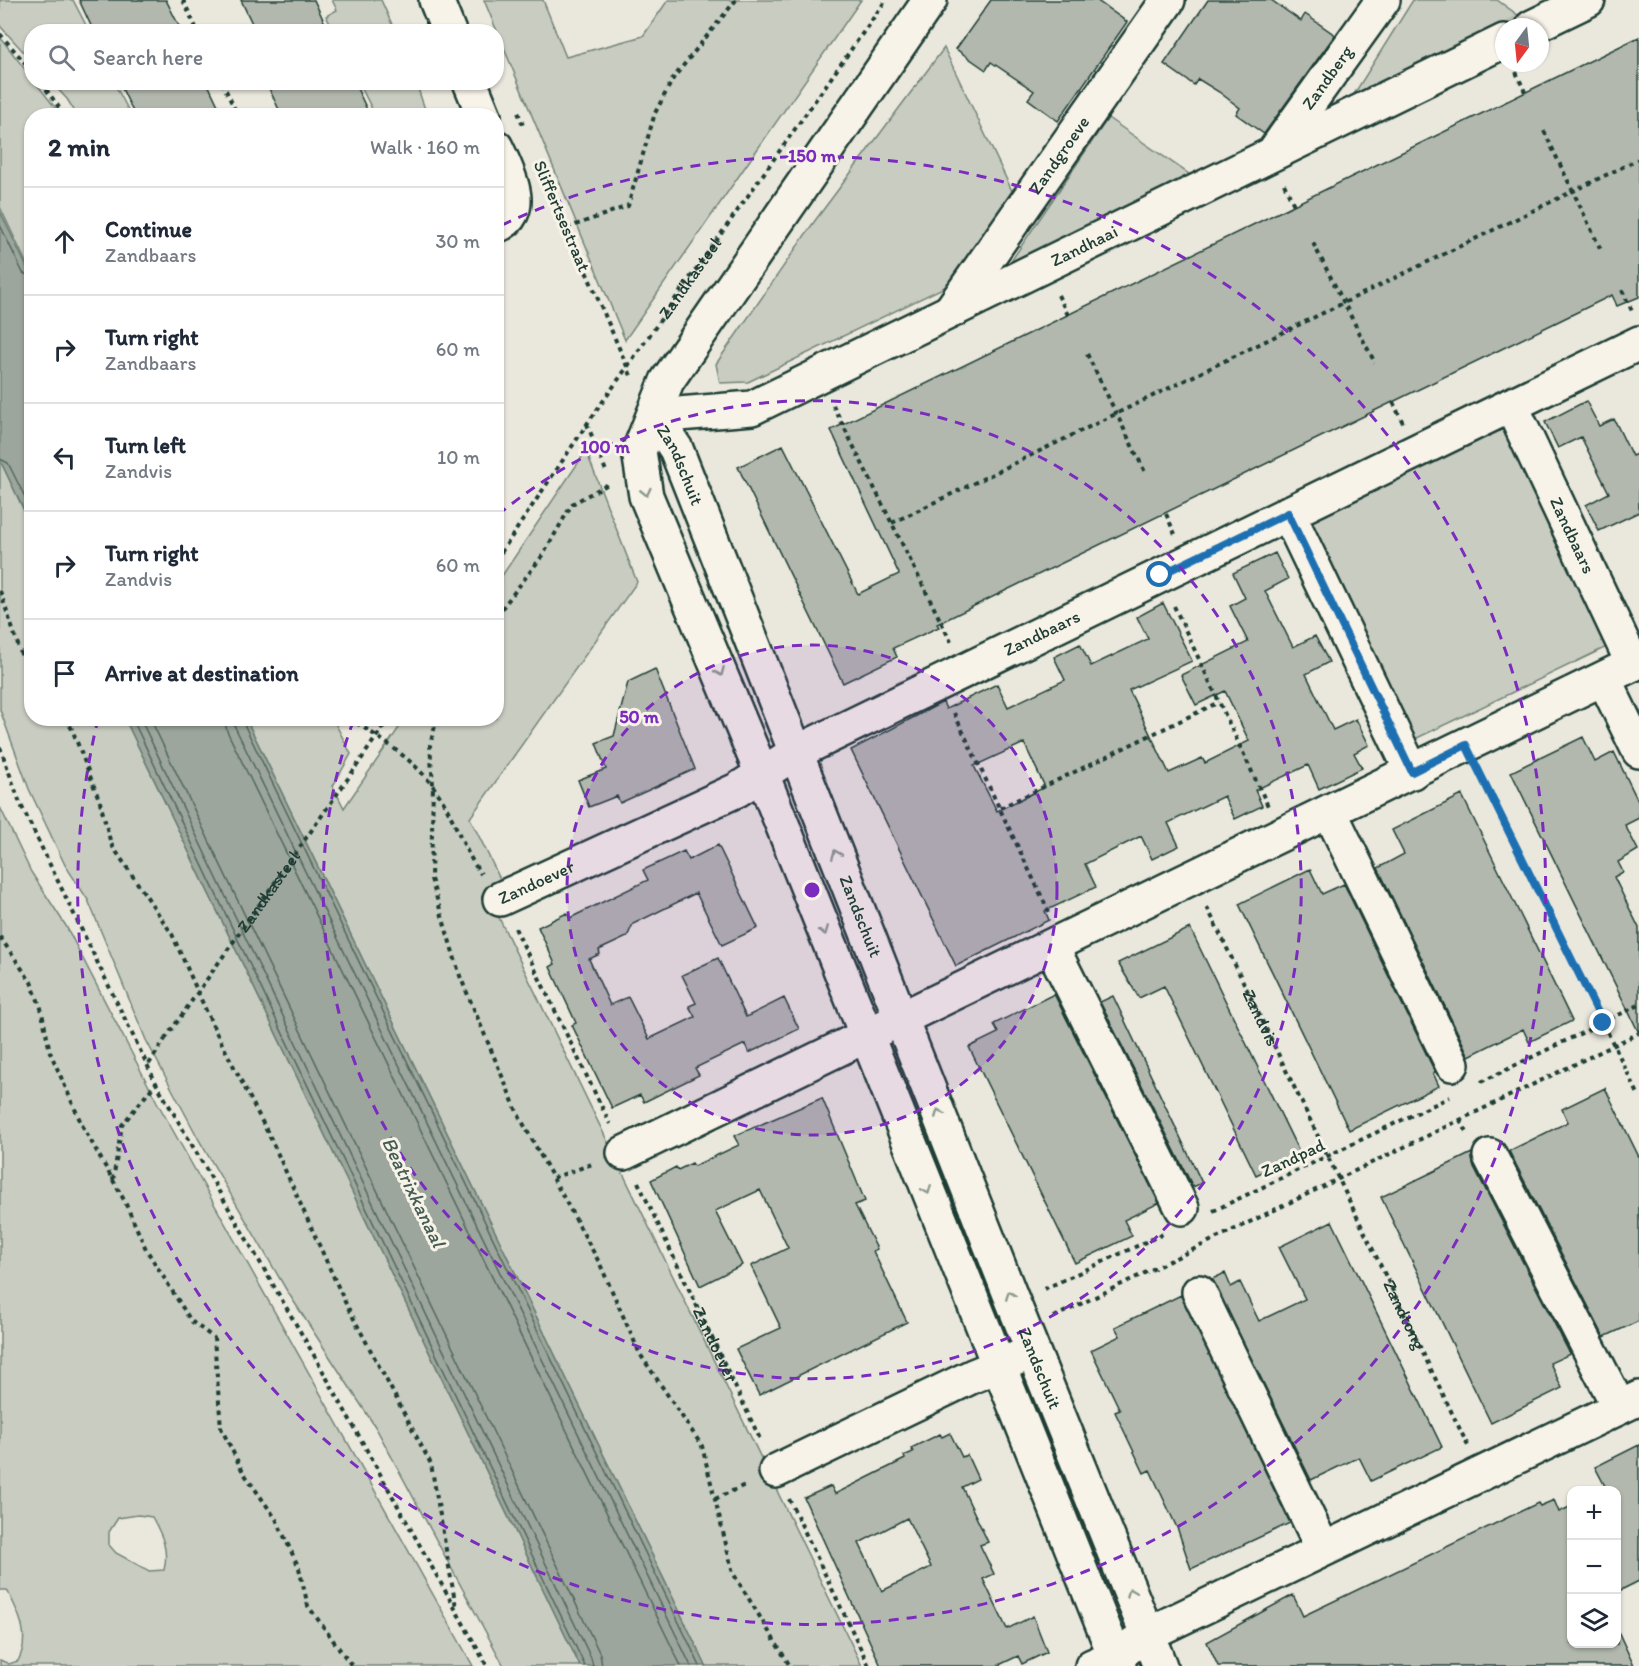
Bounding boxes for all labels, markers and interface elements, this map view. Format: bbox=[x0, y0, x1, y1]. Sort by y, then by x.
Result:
north arrow bbox=[1495, 18, 1549, 72]
search box bbox=[24, 24, 504, 90]
street label: Zandberg bbox=[1297, 40, 1358, 114]
icon: search bbox=[45, 41, 78, 74]
text: Search here bbox=[93, 44, 203, 71]
street label: Zandgroeve bbox=[1024, 112, 1094, 199]
text: 2 min bbox=[48, 131, 110, 163]
text: Walk · 160 m bbox=[370, 135, 480, 159]
text: 150 m bbox=[788, 145, 837, 167]
street label: Sliffertsestraat bbox=[529, 157, 595, 275]
text: Continue bbox=[105, 216, 192, 243]
street label: Zandhaai bbox=[1047, 220, 1121, 272]
icon: ahead bbox=[48, 225, 81, 258]
text: 30 m bbox=[435, 229, 480, 253]
street label: Zandkasteel bbox=[653, 233, 726, 323]
text: Zandbaars bbox=[105, 243, 196, 267]
text: Turn right bbox=[105, 324, 199, 351]
icon: right bbox=[48, 333, 81, 366]
text: 60 m bbox=[436, 337, 480, 361]
text: Zandbaars bbox=[105, 351, 196, 375]
street label: Zandschuit bbox=[652, 421, 708, 509]
text: Turn left bbox=[105, 432, 186, 459]
text: 100 m bbox=[580, 436, 631, 458]
icon: left bbox=[48, 441, 81, 474]
text: 10 m bbox=[437, 445, 480, 469]
text: Zandvis bbox=[105, 459, 172, 483]
one-way arrow bbox=[639, 487, 652, 497]
street label: Zandbaars bbox=[1545, 493, 1600, 577]
text: Turn right bbox=[105, 540, 199, 567]
icon: right bbox=[48, 549, 81, 582]
text: 60 m bbox=[436, 553, 480, 577]
route start bbox=[1146, 561, 1172, 587]
text: Zandvis bbox=[105, 567, 172, 591]
street label: Zandbaars bbox=[1000, 605, 1084, 661]
icon: arrive bbox=[48, 657, 81, 690]
text: Arrive at destination bbox=[105, 660, 299, 687]
one-way arrow bbox=[713, 666, 725, 677]
text: 50 m bbox=[619, 706, 660, 728]
street label: Zandkasteel bbox=[232, 847, 305, 937]
one-way arrow bbox=[831, 849, 843, 860]
street label: Zandoever bbox=[495, 855, 579, 909]
street label: Zandschuit bbox=[834, 872, 887, 961]
centre of rings bbox=[802, 880, 822, 900]
one-way arrow bbox=[817, 925, 829, 936]
street label: Zandvis bbox=[1238, 986, 1284, 1050]
route end bbox=[1589, 1009, 1615, 1035]
one-way arrow bbox=[934, 1108, 946, 1119]
water label: Beatrixkanaal bbox=[377, 1133, 452, 1252]
street label: Zandpad bbox=[1258, 1134, 1328, 1182]
one-way arrow bbox=[920, 1184, 932, 1195]
street label: Zandtong bbox=[1378, 1276, 1431, 1354]
one-way arrow bbox=[1005, 1290, 1017, 1301]
street label: Zandoever bbox=[688, 1303, 743, 1387]
street label: Zandschuit bbox=[1013, 1324, 1066, 1412]
map controls bbox=[1567, 1486, 1621, 1648]
button: + bbox=[1567, 1486, 1621, 1540]
button: − bbox=[1567, 1540, 1621, 1594]
one-way arrow bbox=[1126, 1587, 1138, 1598]
button: layers bbox=[1567, 1594, 1621, 1648]

